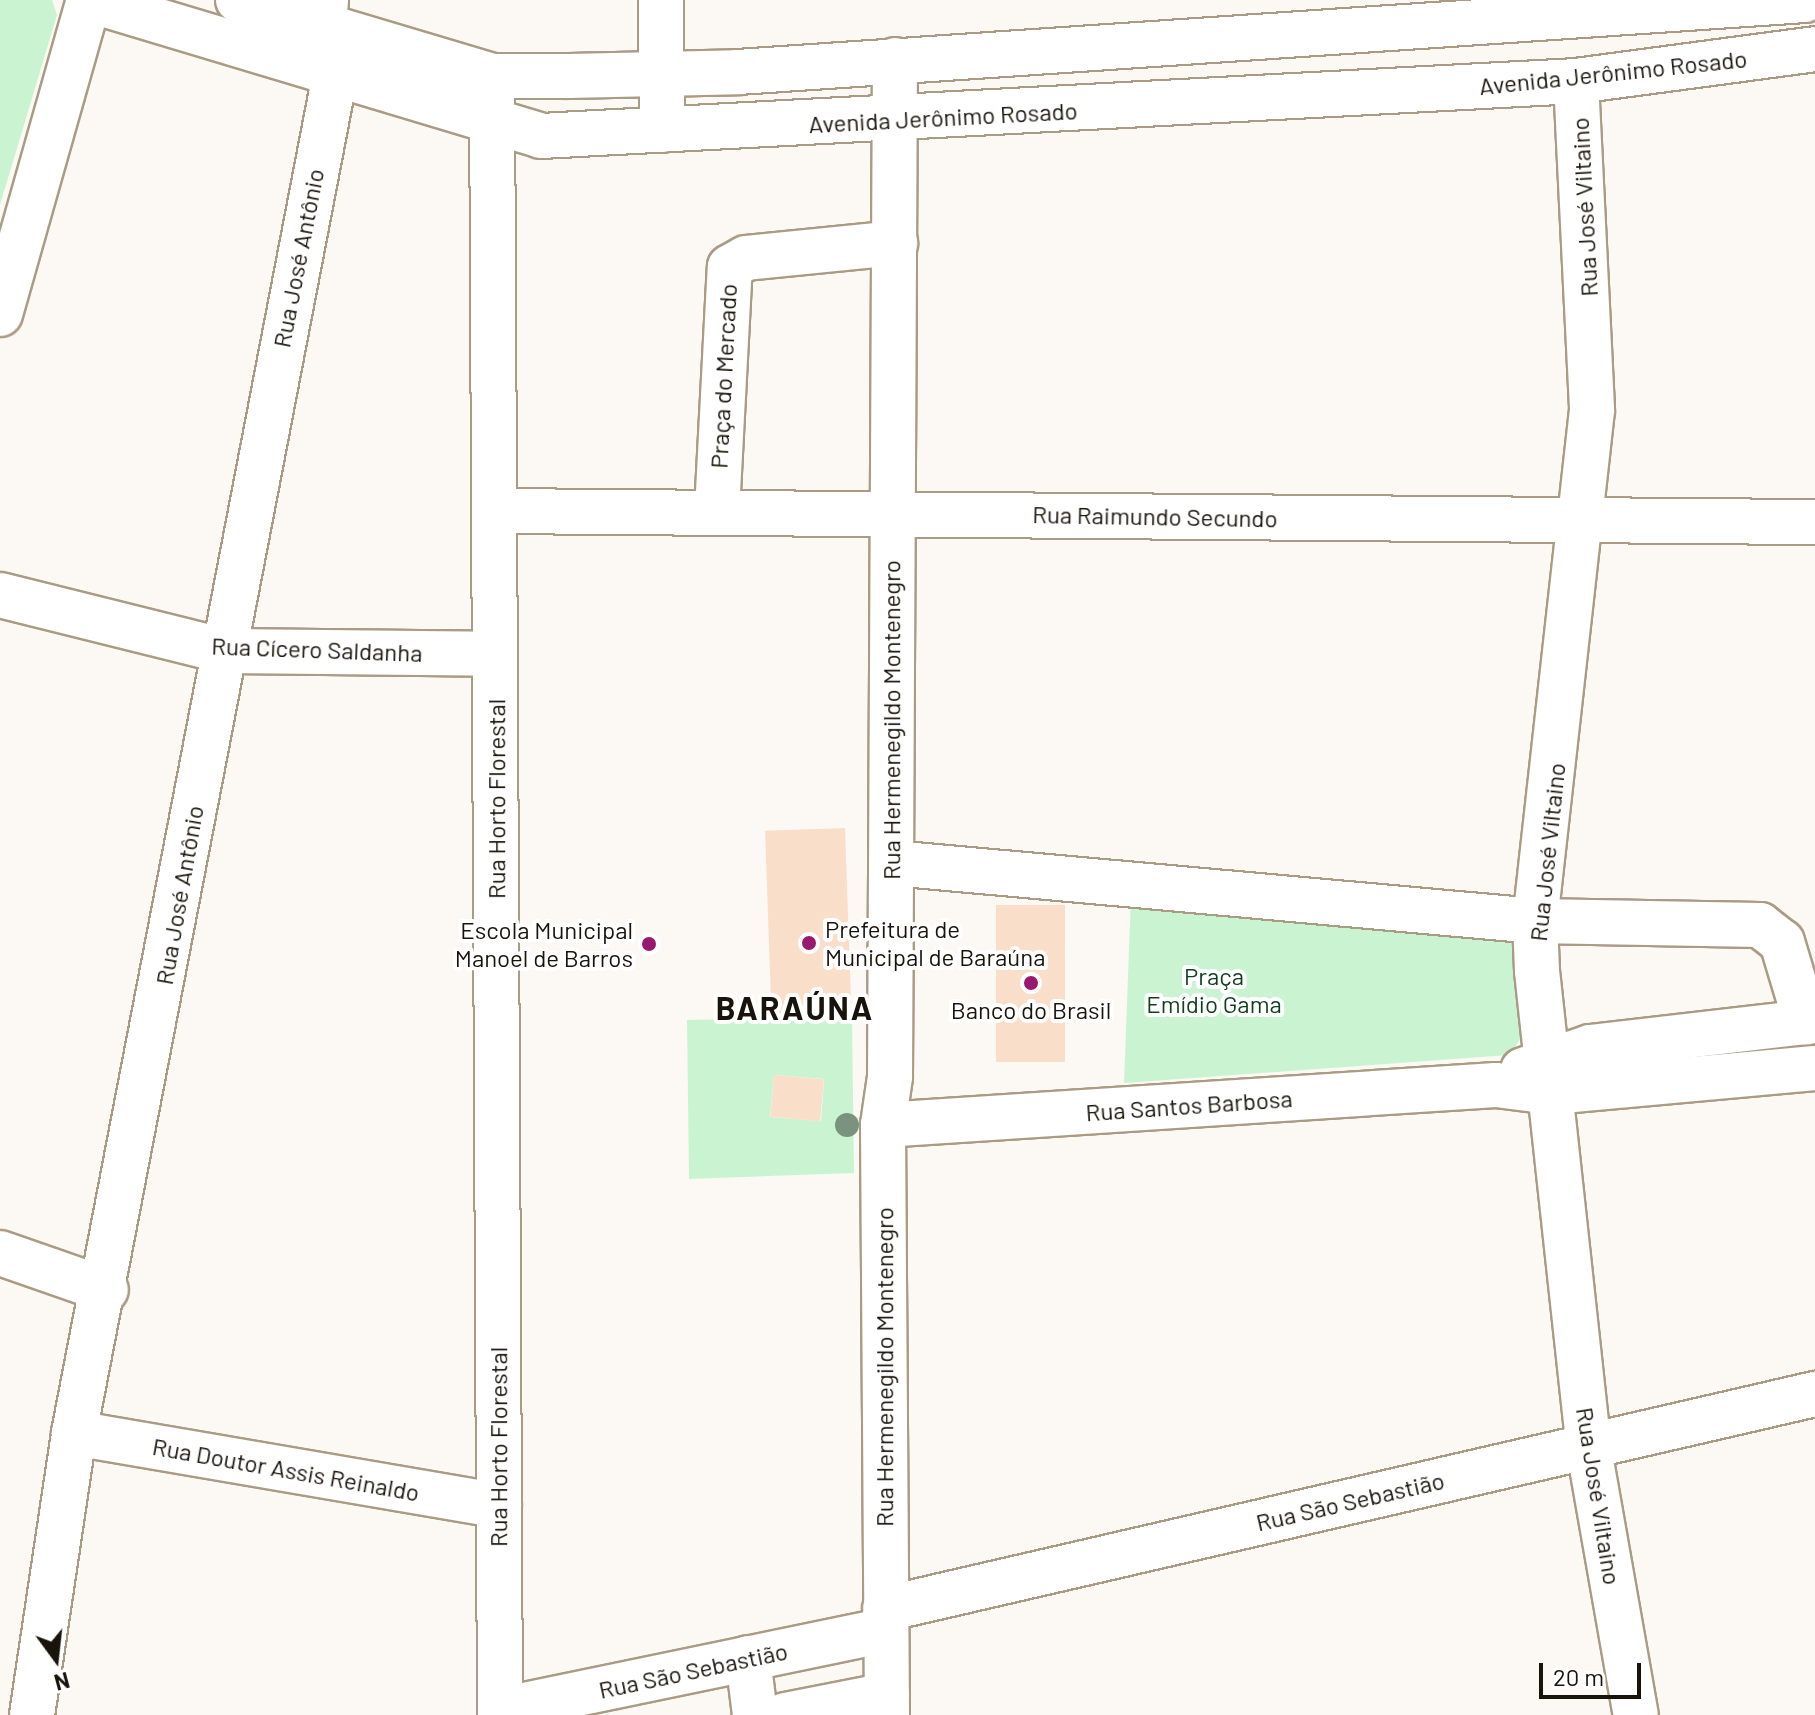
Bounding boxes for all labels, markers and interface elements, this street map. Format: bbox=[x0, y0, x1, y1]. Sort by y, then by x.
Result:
street label: Avenida Jerônimo Rosado bbox=[1478, 44, 1748, 100]
street label: Avenida Jerônimo Rosado bbox=[808, 96, 1078, 138]
street label: Rua José Viltaino bbox=[1565, 117, 1603, 297]
street label: Rua José Antônio bbox=[267, 166, 329, 350]
street label: Praça do Mercado bbox=[704, 283, 742, 469]
street label: Rua Raimundo Secundo bbox=[1032, 499, 1278, 533]
street label: Rua Hermenegildo Montenegro bbox=[877, 560, 905, 880]
street label: Rua Cícero Saldanha bbox=[211, 631, 423, 667]
street label: Rua Horto Florestal bbox=[482, 699, 510, 899]
street label: Rua José Viltaino bbox=[1523, 761, 1571, 943]
street label: Rua José Antônio bbox=[149, 803, 209, 987]
place label: Prefeitura de Municipal de Baraúna bbox=[825, 915, 1045, 971]
place label: Escola Municipal Manoel de Barros bbox=[455, 916, 633, 972]
marker: Prefeitura de Municipal de Baraúna bbox=[800, 934, 818, 952]
marker: Escola Municipal Manoel de Barros bbox=[640, 935, 658, 953]
park label: Praça Emídio Gama bbox=[1146, 962, 1282, 1018]
marker: Banco do Brasil bbox=[1022, 974, 1040, 992]
district label: BARAÚNA bbox=[716, 988, 874, 1026]
place label: Banco do Brasil bbox=[951, 996, 1111, 1024]
street label: Rua Santos Barbosa bbox=[1085, 1083, 1293, 1127]
street label: Rua Hermenegildo Montenegro bbox=[870, 1207, 898, 1527]
street label: Rua Horto Florestal bbox=[484, 1347, 512, 1547]
street label: Rua José Viltaino bbox=[1571, 1405, 1627, 1587]
street label: Rua Doutor Assis Reinaldo bbox=[150, 1431, 422, 1507]
street label: Rua São Sebastião bbox=[1253, 1465, 1447, 1537]
north arrow bbox=[16, 1619, 96, 1699]
street label: Rua São Sebastião bbox=[596, 1636, 790, 1704]
scale bar bbox=[1543, 1647, 1645, 1697]
text: 20 m bbox=[1553, 1662, 1604, 1691]
text: N bbox=[52, 1668, 73, 1697]

